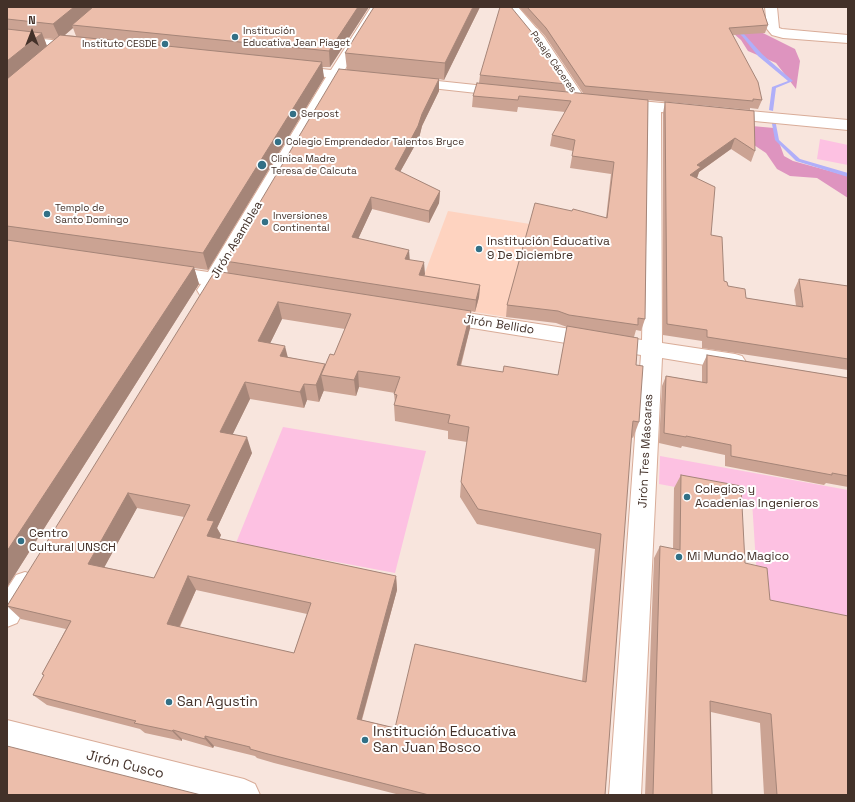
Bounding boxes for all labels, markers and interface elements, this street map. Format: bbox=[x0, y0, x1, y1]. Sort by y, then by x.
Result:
north arrow bbox=[12, 12, 52, 52]
text: N bbox=[28, 13, 36, 27]
place label: Institución Educativa Jean Piaget bbox=[243, 25, 350, 48]
street label: Pasaje Cáceres bbox=[527, 29, 579, 95]
marker: Institución Educativa Jean Piaget bbox=[230, 32, 240, 42]
place label: Instituto CESDE bbox=[82, 38, 157, 50]
marker: Instituto CESDE bbox=[160, 39, 170, 49]
place label: Serpost bbox=[301, 108, 339, 120]
marker: Serpost bbox=[288, 109, 298, 119]
place label: Colegio Emprendedor Talentos Bryce bbox=[286, 136, 464, 148]
marker: Colegio Emprendedor Talentos Bryce bbox=[273, 137, 283, 147]
place label: Clinica Madre Teresa de Calcuta bbox=[271, 153, 357, 176]
marker: Clinica Madre Teresa de Calcuta bbox=[256, 159, 268, 171]
street label: Jirón Asamblea bbox=[208, 199, 266, 281]
place label: Templo de Santo Domingo bbox=[55, 202, 129, 226]
marker: Templo de Santo Domingo bbox=[42, 209, 52, 219]
place label: Inversiones Continental bbox=[273, 210, 329, 234]
marker: Inversiones Continental bbox=[260, 217, 270, 227]
place label: Institución Educativa 9 De Diciembre bbox=[487, 235, 610, 263]
marker: Institución Educativa 9 De Diciembre bbox=[474, 244, 484, 254]
street label: Jirón Bellido bbox=[463, 312, 535, 338]
street label: Jirón Tres Máscaras bbox=[636, 394, 656, 508]
place label: Colegios y Acadenias Ingenieros bbox=[695, 483, 818, 511]
marker: Colegios y Acadenias Ingenieros bbox=[682, 492, 692, 502]
place label: Centro Cultural UNSCH bbox=[29, 527, 116, 555]
marker: Centro Cultural UNSCH bbox=[16, 536, 26, 546]
place label: Mi Mundo Magico bbox=[687, 550, 789, 564]
marker: Mi Mundo Magico bbox=[674, 552, 684, 562]
place label: San Agustin bbox=[177, 694, 258, 710]
marker: San Agustin bbox=[164, 697, 174, 707]
place label: Institución Educativa San Juan Bosco bbox=[373, 724, 516, 756]
marker: Institución Educativa San Juan Bosco bbox=[360, 735, 370, 745]
street label: Jirón Cusco bbox=[84, 747, 166, 783]

